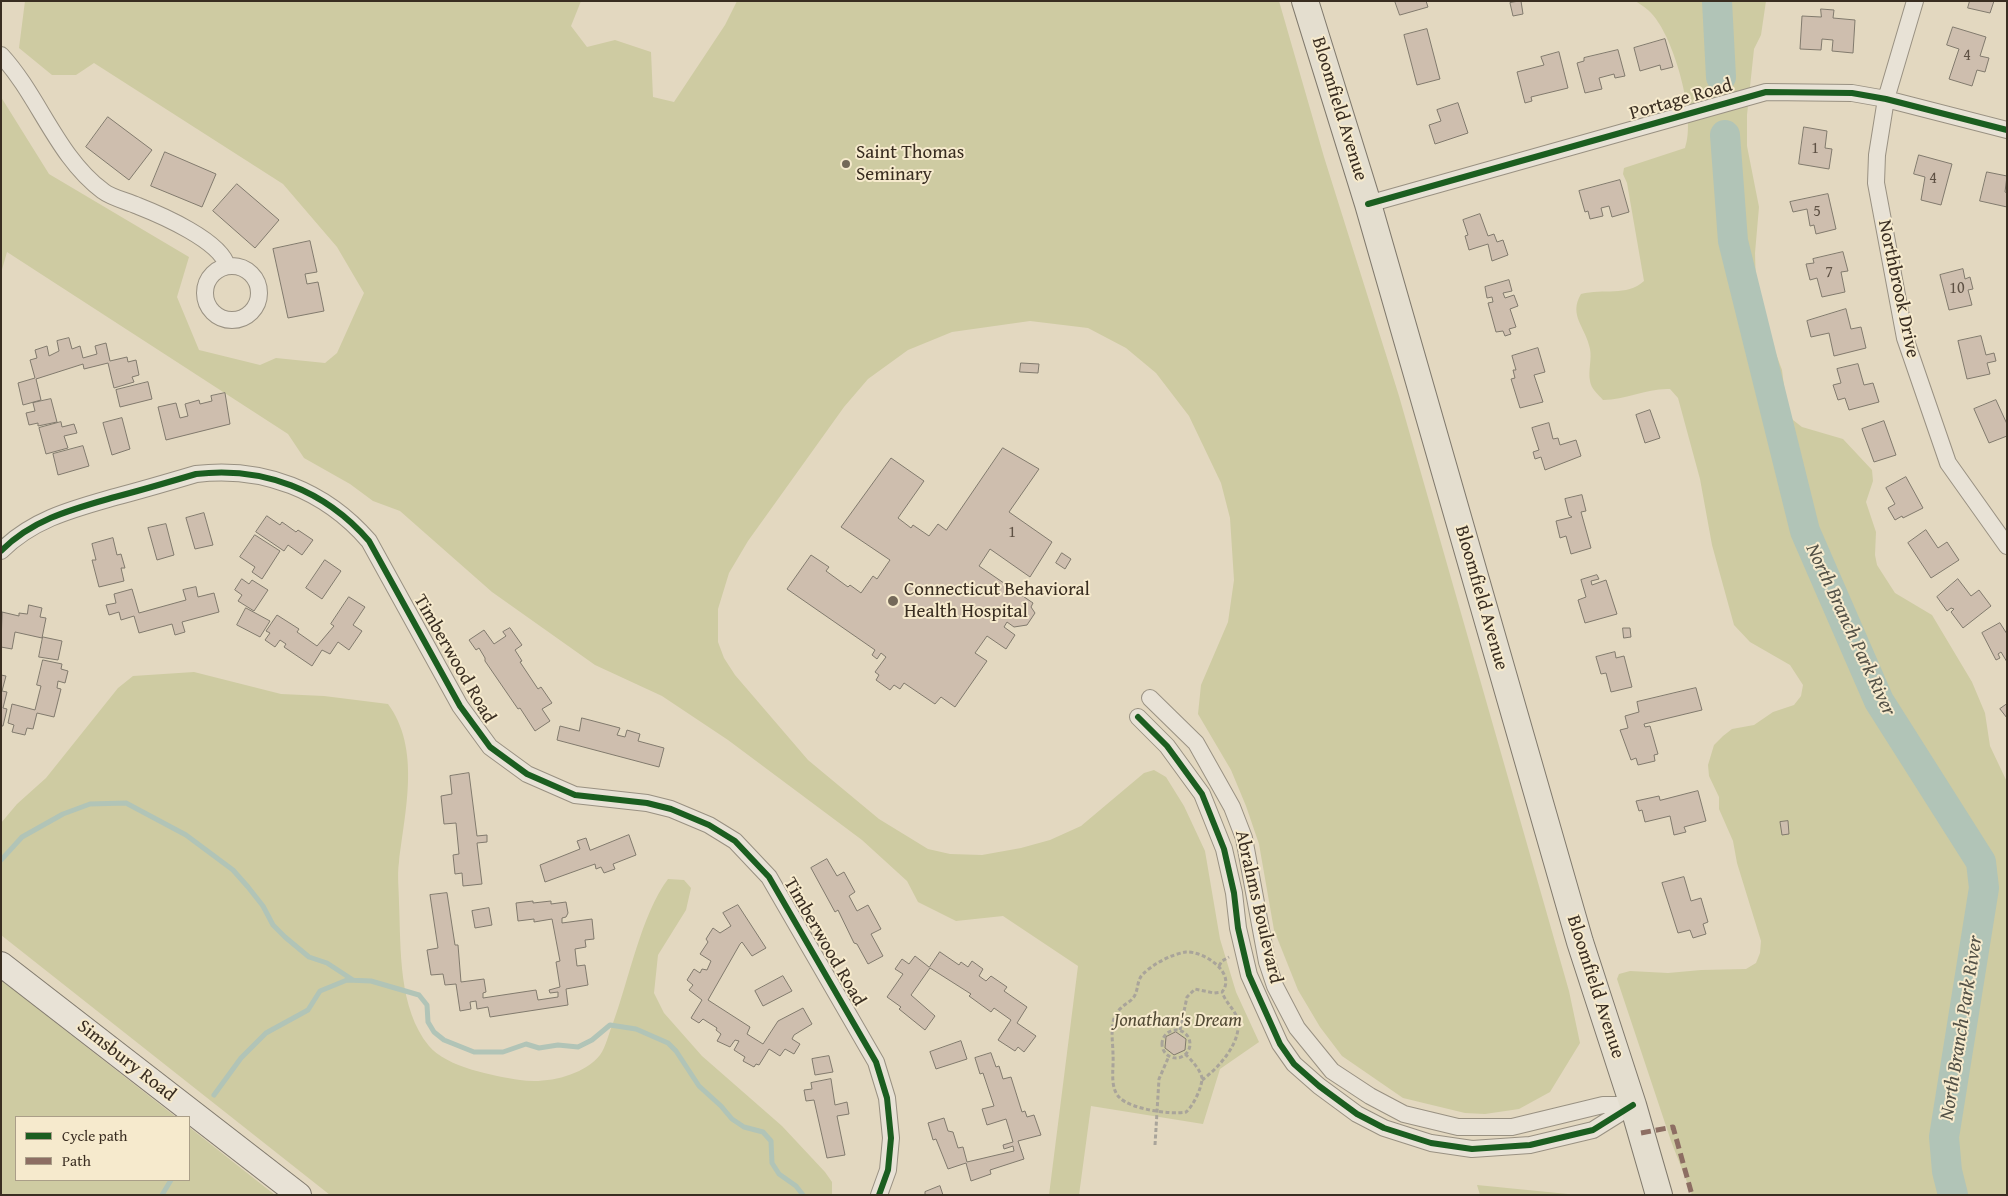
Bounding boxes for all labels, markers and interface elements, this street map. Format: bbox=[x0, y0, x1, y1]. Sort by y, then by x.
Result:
street label: Bloomfield Avenue bbox=[1306, 34, 1372, 184]
house number: 4 bbox=[1963, 46, 1971, 66]
street label: Portage Road bbox=[1627, 74, 1735, 126]
house number: 1 bbox=[1811, 139, 1819, 159]
place label: Saint Thomas Seminary bbox=[856, 142, 964, 186]
marker: Saint Thomas Seminary bbox=[840, 158, 852, 170]
house number: 4 bbox=[1929, 169, 1937, 189]
house number: 5 bbox=[1813, 202, 1821, 222]
street label: Northbrook Drive bbox=[1872, 218, 1924, 360]
house number: 7 bbox=[1825, 263, 1833, 283]
house number: 10 bbox=[1949, 279, 1965, 299]
house number: 1 bbox=[1008, 523, 1016, 543]
street label: Bloomfield Avenue bbox=[1449, 523, 1513, 673]
water label: North Branch Park River bbox=[1800, 540, 1900, 720]
place label: Connecticut Behavioral Health Hospital bbox=[904, 579, 1090, 623]
street label: Timberwood Road bbox=[408, 591, 500, 727]
marker: Connecticut Behavioral Health Hospital bbox=[886, 594, 900, 608]
street label: Abrahms Boulevard bbox=[1229, 828, 1287, 986]
street label: Timberwood Road bbox=[778, 874, 870, 1010]
street label: Bloomfield Avenue bbox=[1561, 912, 1629, 1062]
water label: North Branch Park River bbox=[1936, 934, 1988, 1122]
park label: Jonathan's Dream bbox=[1114, 1010, 1242, 1032]
street label: Simsbury Road bbox=[72, 1015, 180, 1107]
legend bbox=[15, 1116, 190, 1181]
text: Cycle path bbox=[62, 1125, 128, 1146]
text: Path bbox=[62, 1150, 91, 1171]

